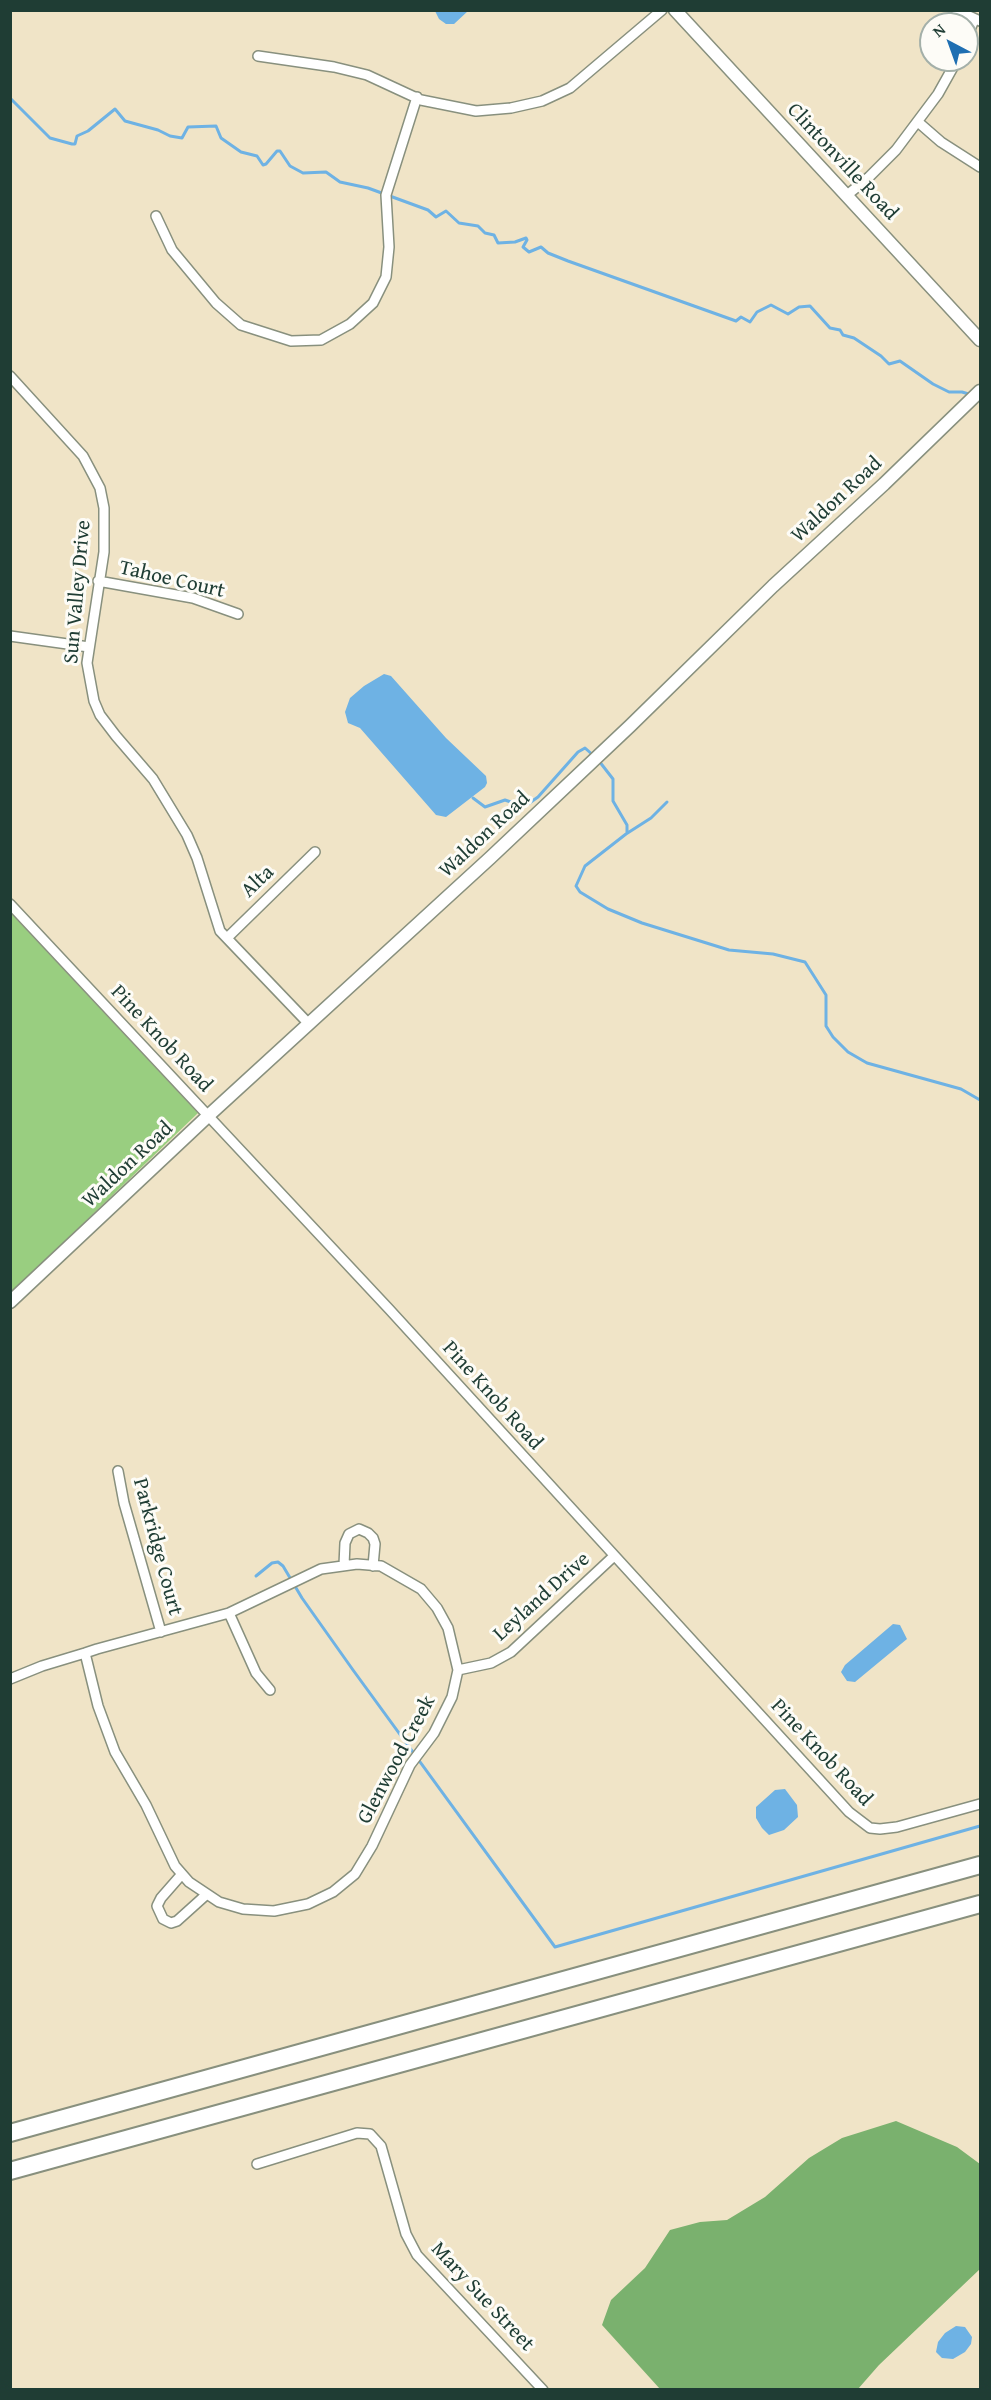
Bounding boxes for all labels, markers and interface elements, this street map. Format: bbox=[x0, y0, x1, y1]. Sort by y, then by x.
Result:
north arrow bbox=[919, 12, 979, 72]
text: N bbox=[927, 17, 950, 42]
street label: Clintonville Road bbox=[781, 98, 903, 226]
street label: Waldon Road bbox=[786, 452, 888, 548]
street label: Sun Valley Drive bbox=[59, 519, 97, 665]
street label: Tahoe Court bbox=[117, 556, 227, 604]
street label: Waldon Road bbox=[434, 787, 536, 883]
street label: Alta bbox=[236, 860, 280, 904]
street label: Pine Knob Road bbox=[105, 980, 217, 1098]
street label: Waldon Road bbox=[77, 1117, 179, 1213]
street label: Pine Knob Road bbox=[437, 1336, 547, 1456]
street label: Parkridge Court bbox=[127, 1476, 187, 1618]
street label: Leyland Drive bbox=[489, 1547, 595, 1647]
street label: Glenwood Creek bbox=[353, 1691, 441, 1829]
street label: Pine Knob Road bbox=[765, 1694, 877, 1812]
street label: Mary Sue Street bbox=[425, 2237, 539, 2357]

